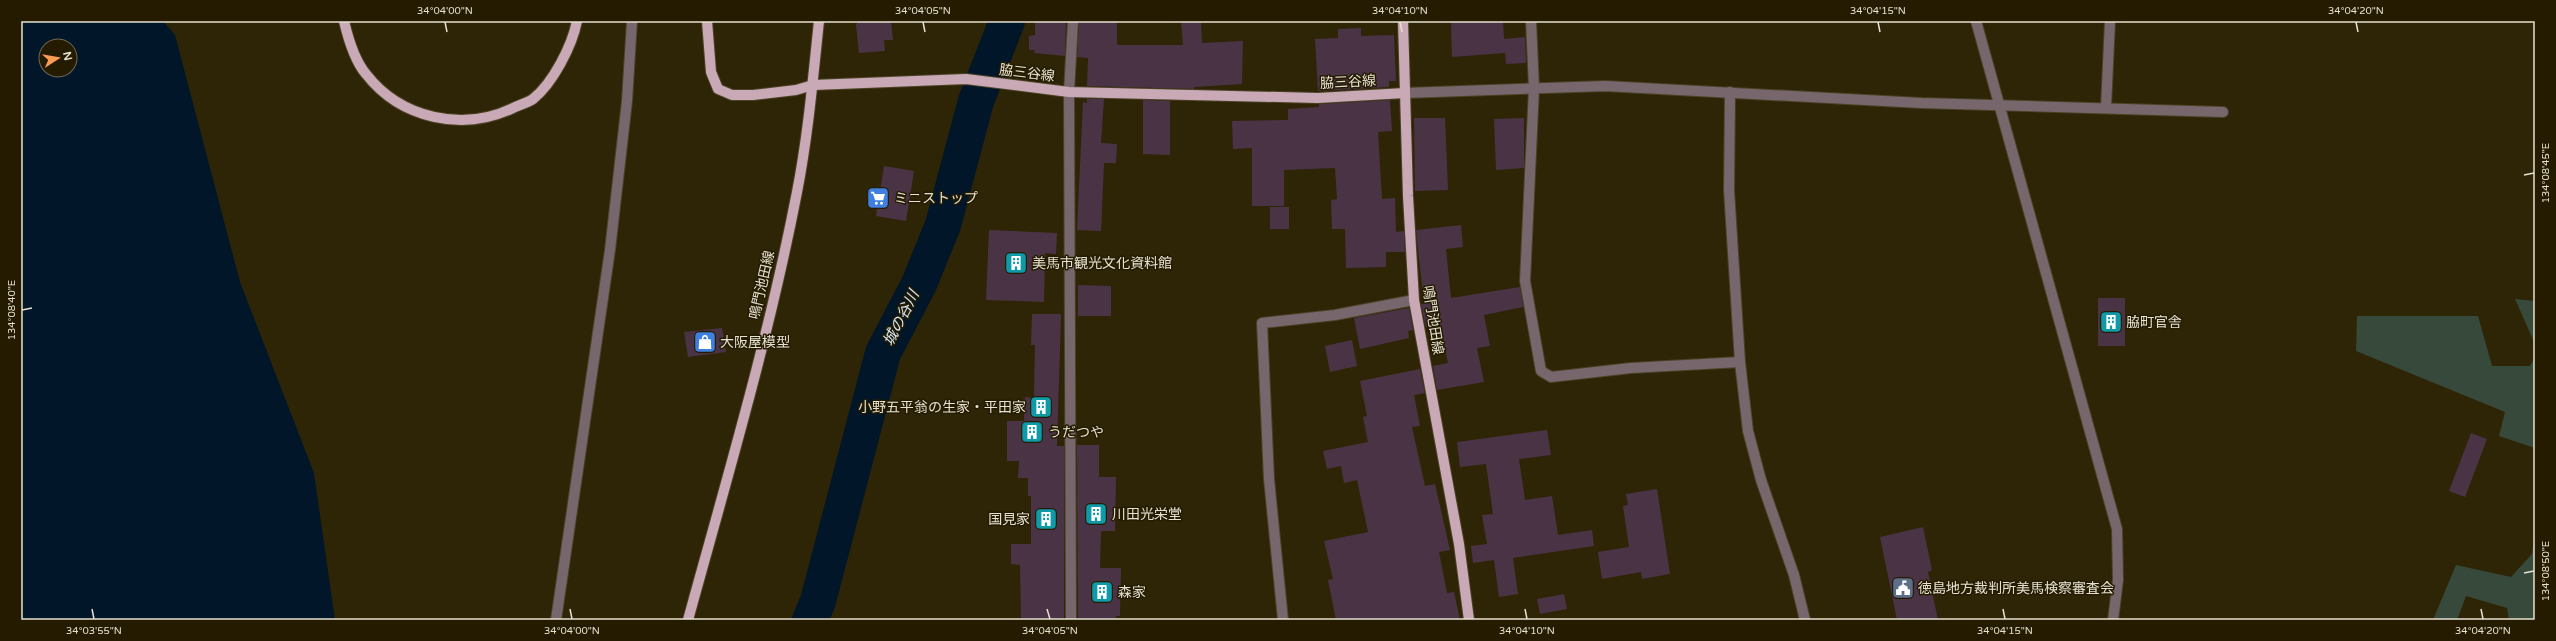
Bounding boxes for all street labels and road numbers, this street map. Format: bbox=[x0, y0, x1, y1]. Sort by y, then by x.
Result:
street label: 脇三谷線 bbox=[998, 61, 1056, 85]
street label: 脇三谷線 bbox=[1320, 72, 1376, 92]
street label: 鳴門池田線 bbox=[746, 249, 778, 321]
street label: 鳴門池田線 bbox=[1419, 284, 1447, 356]

